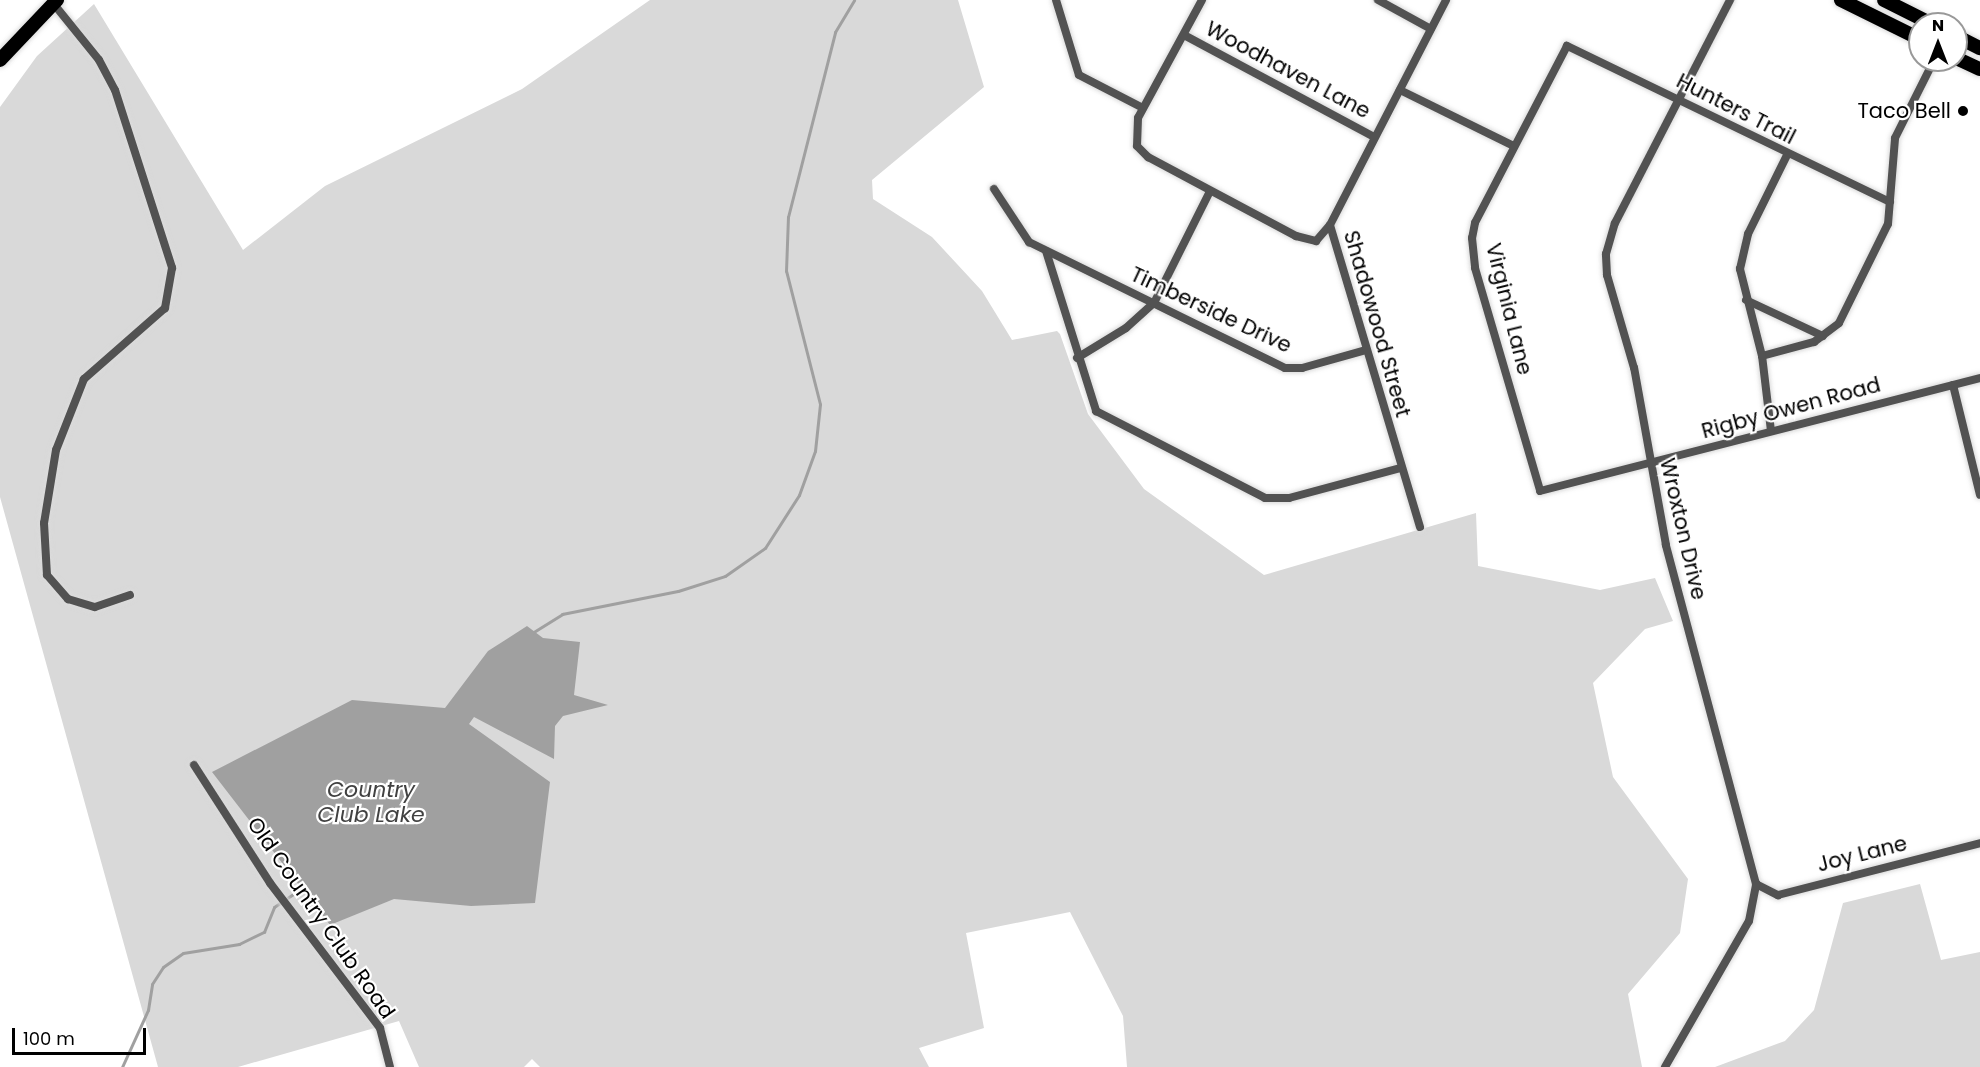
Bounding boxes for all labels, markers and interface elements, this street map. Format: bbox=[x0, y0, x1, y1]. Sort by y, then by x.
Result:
north arrow bbox=[1908, 12, 1968, 72]
text: N bbox=[1932, 14, 1944, 37]
street label: Woodhaven Lane bbox=[1201, 16, 1375, 124]
street label: Hunters Trail bbox=[1672, 68, 1800, 150]
place label: Taco Bell bbox=[1857, 98, 1951, 124]
marker: Taco Bell bbox=[1956, 104, 1970, 118]
street label: Shadowood Street bbox=[1338, 228, 1416, 420]
street label: Virginia Lane bbox=[1480, 241, 1538, 377]
street label: Timberside Drive bbox=[1126, 262, 1296, 358]
street label: Rigby Owen Road bbox=[1699, 372, 1883, 444]
street label: Wroxton Drive bbox=[1654, 456, 1712, 602]
water label: Country Club Lake bbox=[317, 776, 425, 828]
street label: Old Country Club Road bbox=[242, 812, 400, 1024]
street label: Joy Lane bbox=[1814, 831, 1910, 877]
scale bar bbox=[15, 1016, 148, 1054]
text: 100 m bbox=[23, 1026, 75, 1051]

